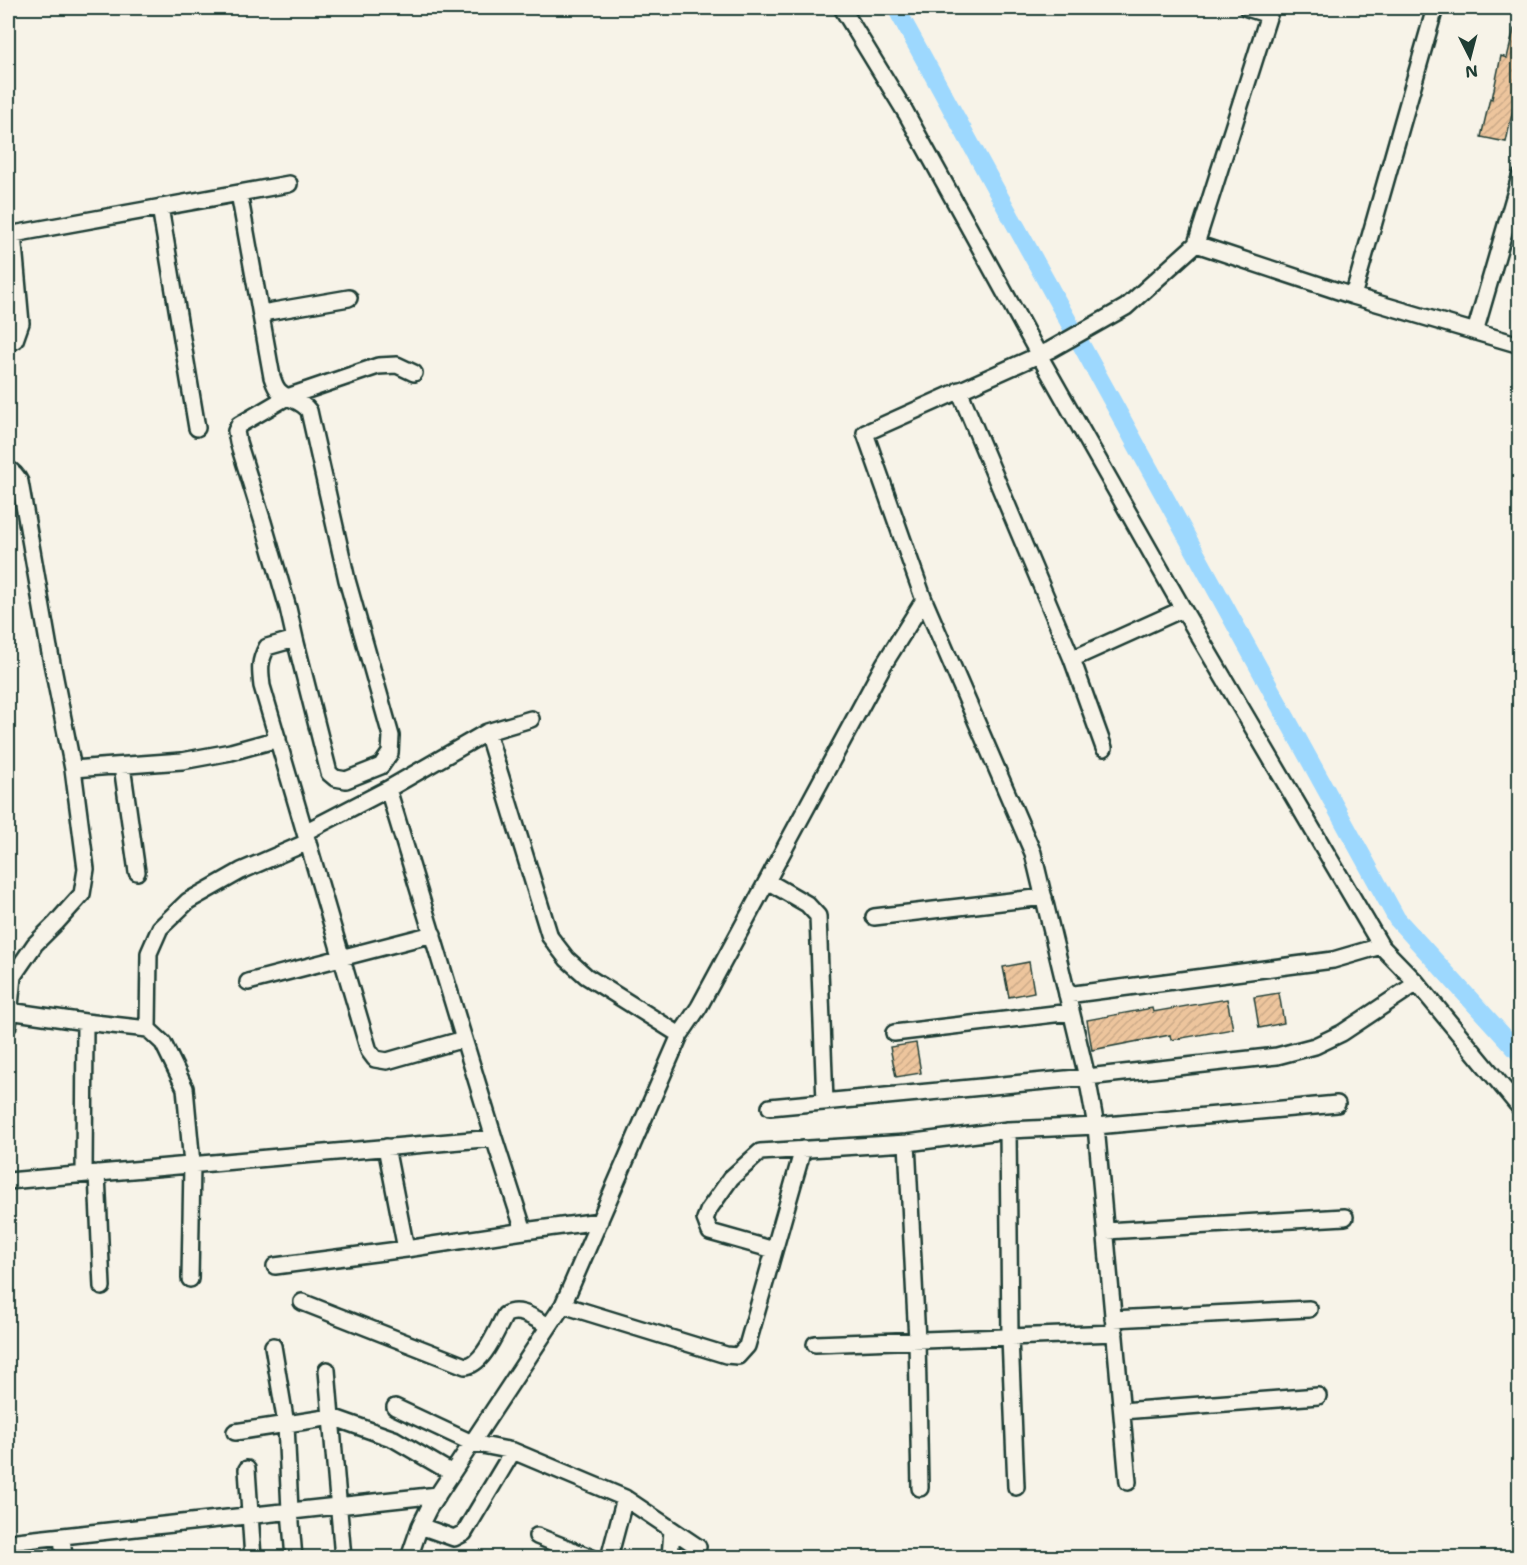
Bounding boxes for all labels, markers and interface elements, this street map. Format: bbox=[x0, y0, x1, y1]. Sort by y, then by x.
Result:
north arrow bbox=[1440, 27, 1500, 87]
text: N bbox=[1464, 60, 1479, 83]

